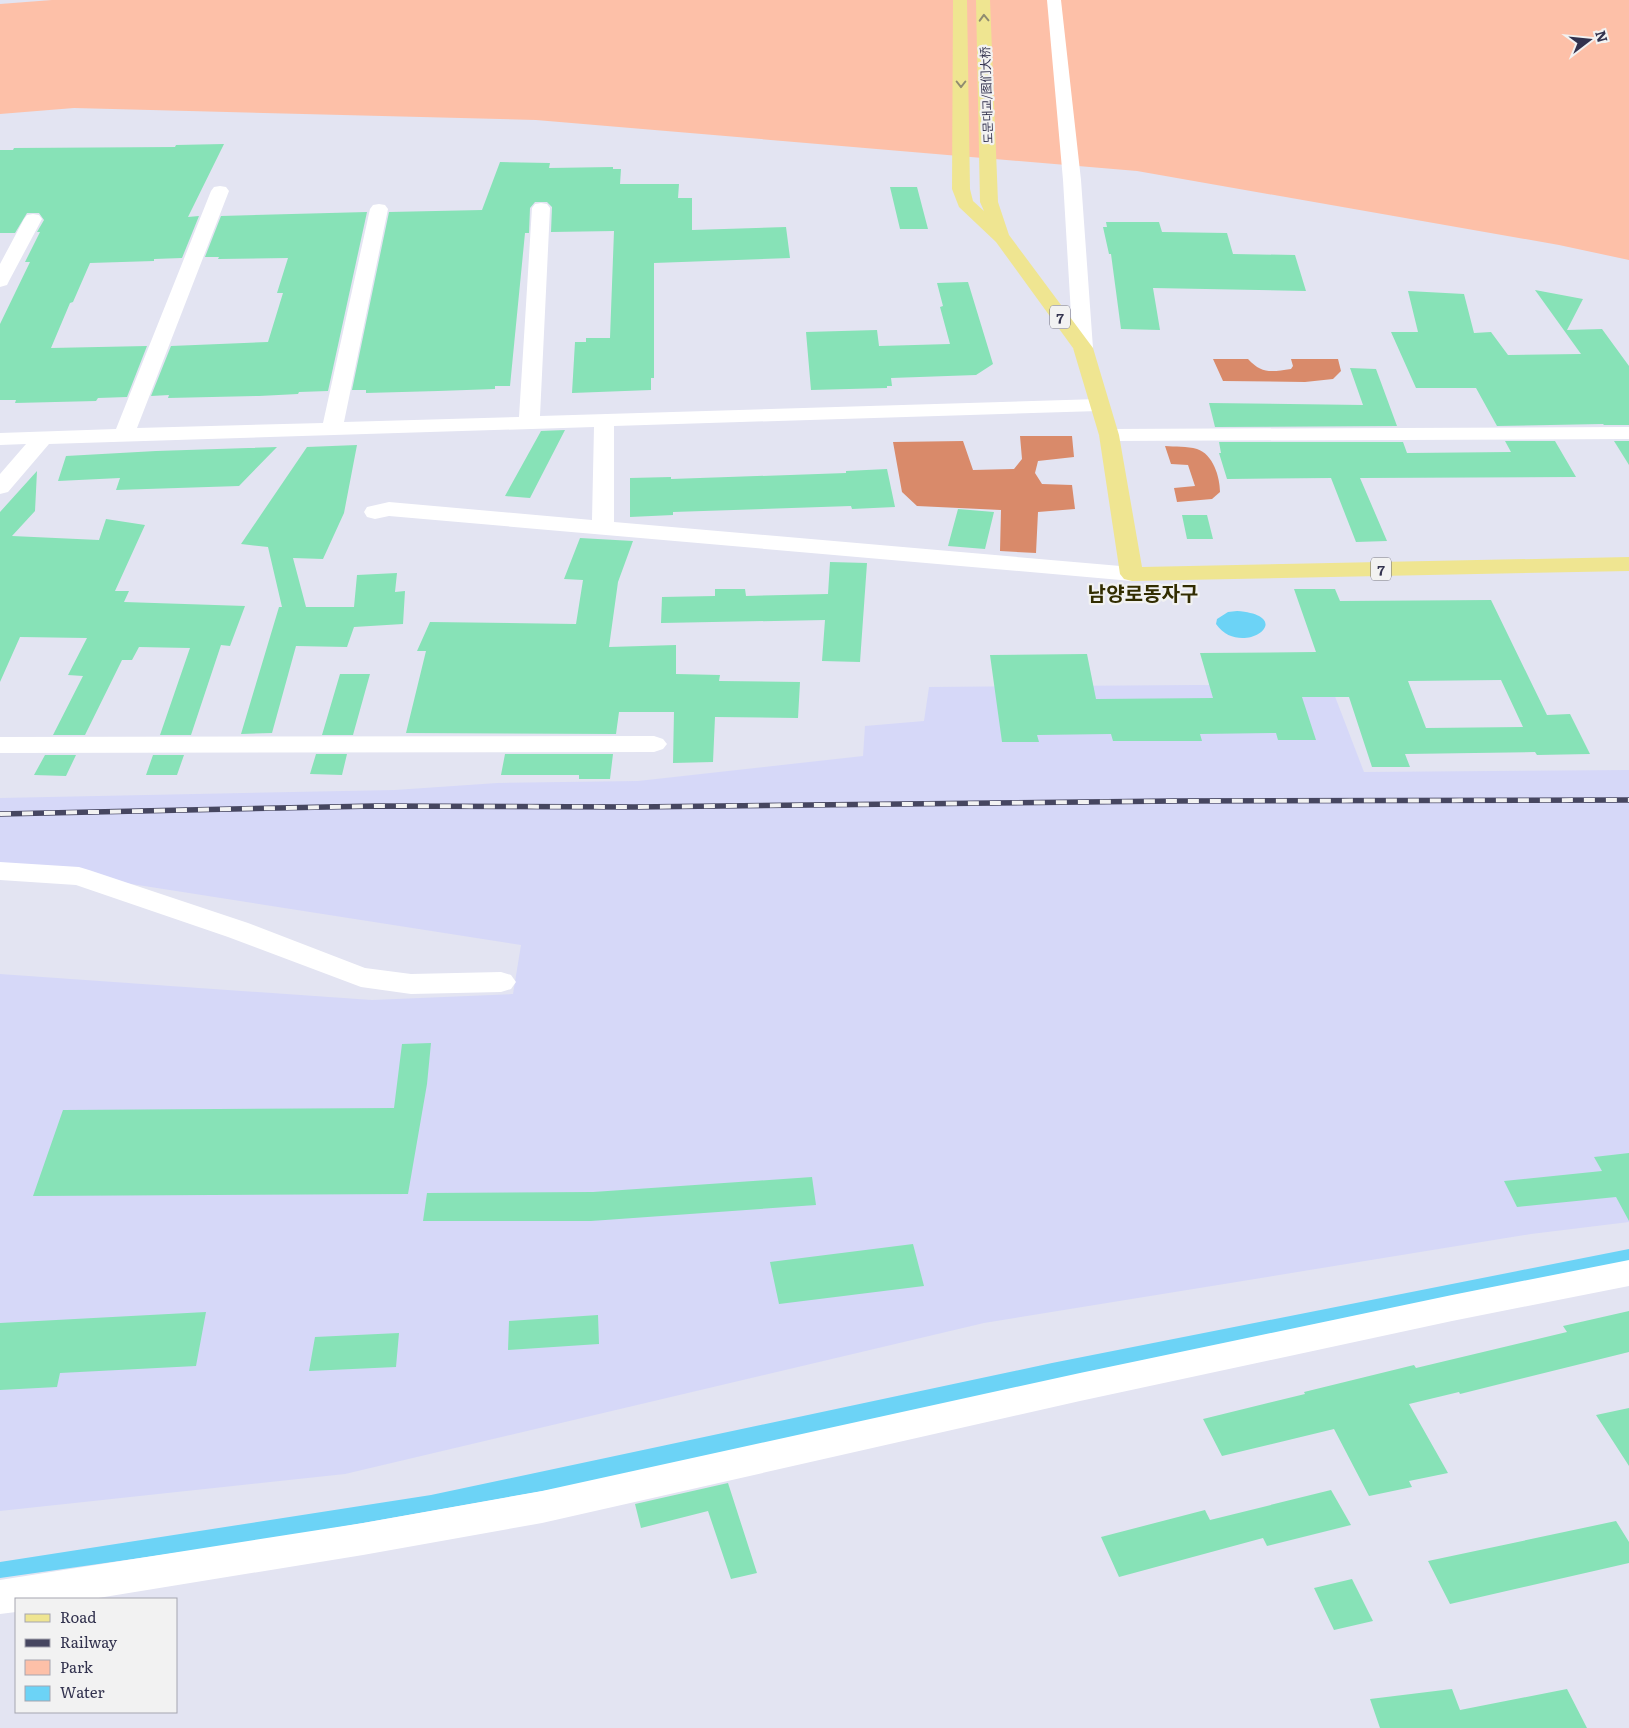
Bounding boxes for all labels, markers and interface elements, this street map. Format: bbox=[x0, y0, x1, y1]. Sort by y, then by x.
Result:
one-way arrow bbox=[979, 14, 989, 22]
north arrow bbox=[1564, 15, 1614, 65]
text: N bbox=[1591, 28, 1614, 45]
street label: 도문대교/图们大桥 bbox=[975, 46, 997, 144]
one-way arrow bbox=[956, 80, 966, 88]
road number: 7 bbox=[1050, 306, 1070, 328]
road number: 7 bbox=[1371, 558, 1391, 580]
district label: 남양로동자구 bbox=[1088, 577, 1198, 607]
legend bbox=[15, 1598, 178, 1713]
text: Road bbox=[60, 1605, 96, 1628]
text: Railway bbox=[60, 1630, 118, 1653]
text: Park bbox=[60, 1655, 94, 1678]
text: Water bbox=[60, 1680, 105, 1703]

